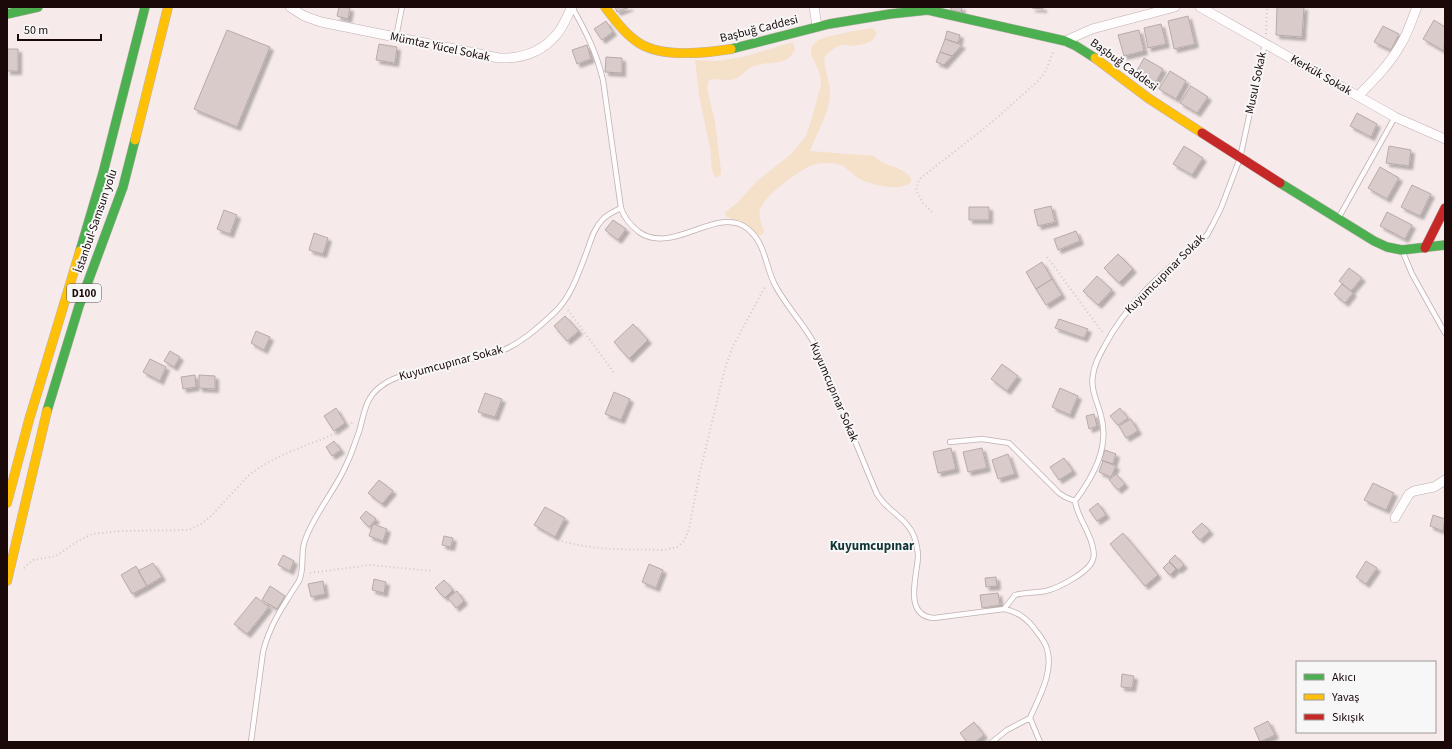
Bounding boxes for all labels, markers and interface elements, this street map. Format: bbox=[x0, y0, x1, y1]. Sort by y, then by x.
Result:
street label: Başbuğ Caddesi bbox=[718, 11, 800, 47]
scale bar bbox=[18, 16, 101, 42]
text: 50 m bbox=[24, 22, 48, 39]
street label: Mümtaz Yücel Sokak bbox=[388, 28, 492, 66]
street label: Başbuğ Caddesi bbox=[1087, 35, 1161, 95]
street label: Musul Sokak bbox=[1241, 50, 1271, 116]
street label: Kerkük Sokak bbox=[1287, 51, 1355, 99]
street label: İstanbul-Samsun yolu bbox=[70, 167, 122, 275]
street label: Kuyumcupınar Sokak bbox=[1121, 230, 1209, 318]
road number: D100 bbox=[67, 284, 101, 302]
street label: Kuyumcupınar Sokak bbox=[805, 339, 863, 445]
street label: Kuyumcupınar Sokak bbox=[397, 341, 505, 385]
district label: Kuyumcupınar bbox=[830, 537, 915, 555]
legend bbox=[1296, 661, 1436, 733]
text: Akıcı bbox=[1332, 669, 1356, 686]
text: Yavaş bbox=[1331, 689, 1359, 706]
text: Sıkışık bbox=[1332, 709, 1364, 726]

